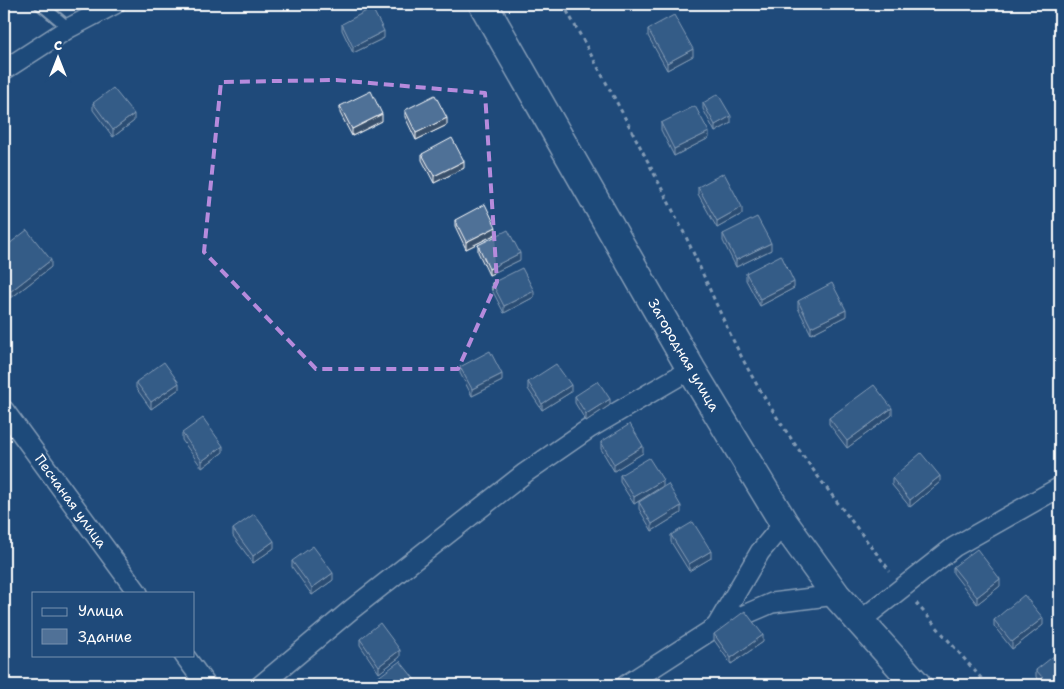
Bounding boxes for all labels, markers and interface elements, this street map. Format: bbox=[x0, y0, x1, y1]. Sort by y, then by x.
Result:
north arrow bbox=[32, 32, 82, 82]
text: С bbox=[54, 36, 62, 54]
street label: Загородная улица bbox=[644, 295, 724, 415]
street label: Песчаная улица bbox=[31, 451, 111, 552]
legend bbox=[32, 592, 195, 656]
text: Улица bbox=[78, 601, 124, 621]
text: Здание bbox=[78, 627, 132, 647]

